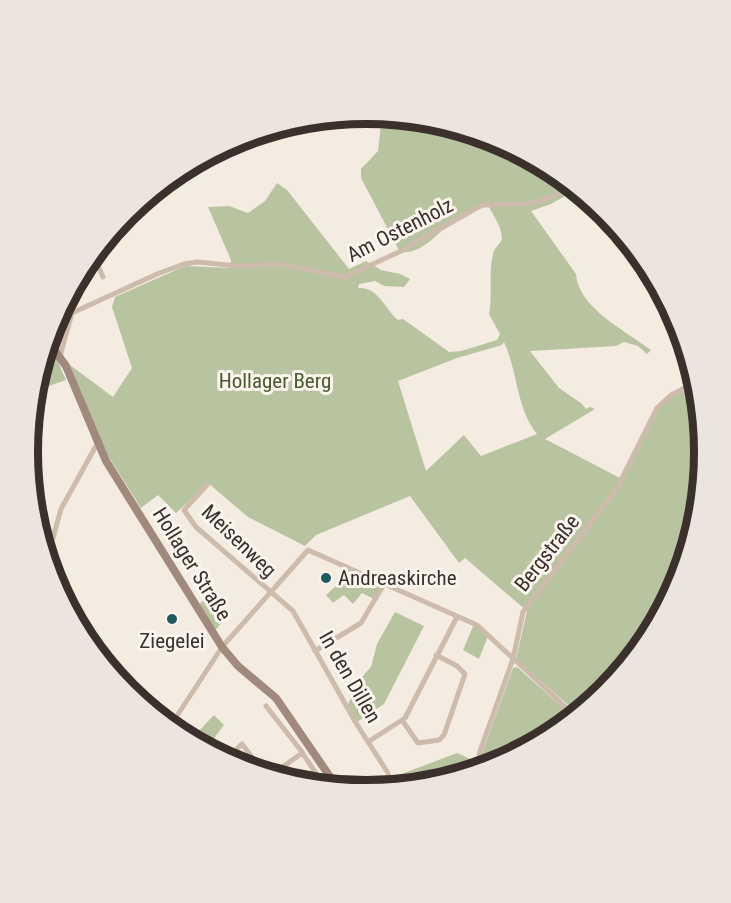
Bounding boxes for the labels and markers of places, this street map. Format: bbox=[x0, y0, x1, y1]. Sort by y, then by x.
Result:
place label: Andreaskirche bbox=[338, 566, 457, 590]
marker: Andreaskirche bbox=[319, 571, 333, 585]
marker: Ziegelei bbox=[165, 612, 179, 626]
place label: Ziegelei bbox=[139, 629, 205, 653]

